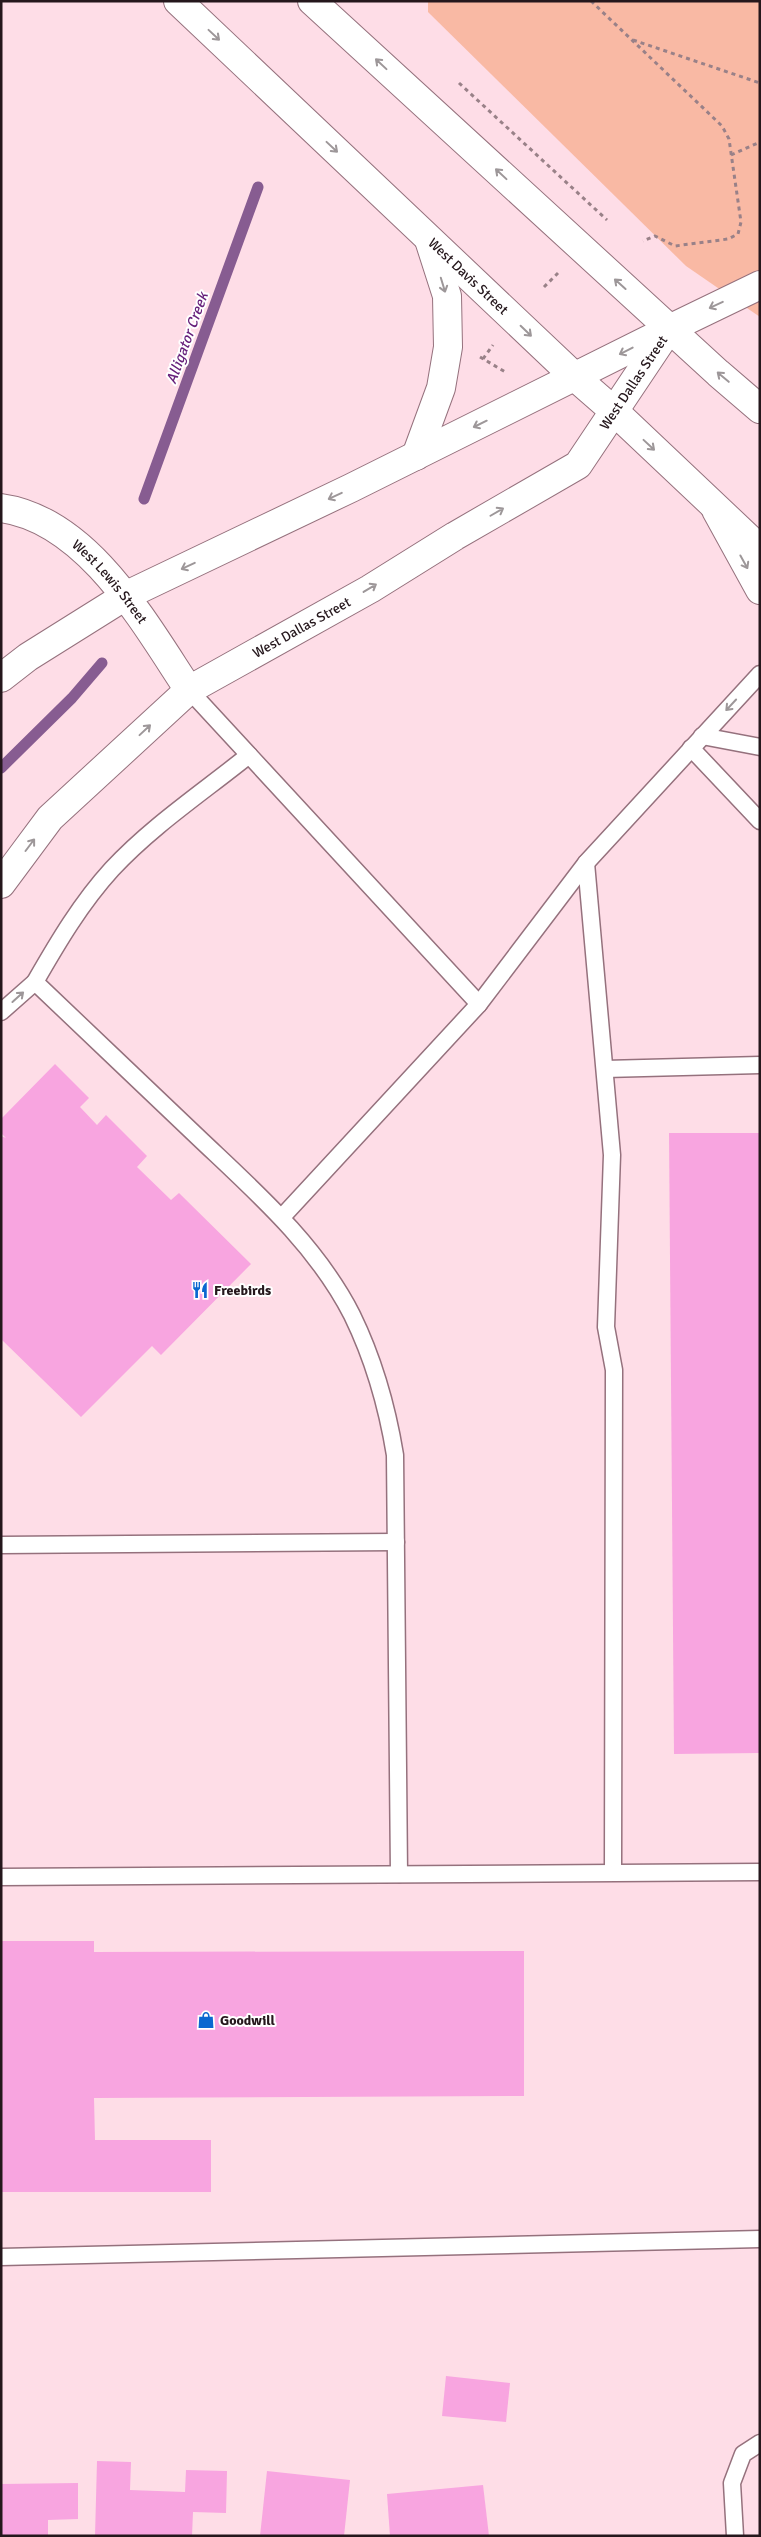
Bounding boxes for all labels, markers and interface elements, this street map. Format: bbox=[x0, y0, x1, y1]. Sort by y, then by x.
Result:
one-way arrow bbox=[207, 29, 220, 41]
one-way arrow bbox=[374, 59, 387, 70]
one-way arrow bbox=[325, 141, 338, 153]
one-way arrow bbox=[494, 169, 507, 180]
street label: West Davis Street bbox=[425, 234, 512, 318]
one-way arrow bbox=[439, 277, 449, 293]
one-way arrow bbox=[614, 278, 627, 290]
water label: Alligator Creek bbox=[162, 289, 212, 386]
one-way arrow bbox=[709, 301, 724, 311]
one-way arrow bbox=[520, 325, 532, 337]
street label: West Dallas Street bbox=[596, 332, 671, 433]
one-way arrow bbox=[619, 347, 634, 356]
one-way arrow bbox=[716, 372, 729, 383]
one-way arrow bbox=[473, 419, 488, 429]
one-way arrow bbox=[643, 439, 656, 451]
one-way arrow bbox=[328, 492, 343, 501]
one-way arrow bbox=[490, 507, 504, 517]
street label: West Lewis Street bbox=[69, 536, 151, 627]
one-way arrow bbox=[740, 555, 750, 569]
one-way arrow bbox=[181, 562, 196, 571]
one-way arrow bbox=[363, 583, 377, 593]
street label: West Dallas Street bbox=[250, 593, 354, 661]
one-way arrow bbox=[725, 699, 737, 712]
one-way arrow bbox=[139, 724, 152, 736]
one-way arrow bbox=[25, 839, 36, 852]
one-way arrow bbox=[12, 991, 25, 1003]
restaurant icon: Freebirds bbox=[190, 1280, 210, 1300]
place label: Freebirds bbox=[214, 1282, 271, 1299]
shop icon: Goodwill bbox=[196, 2010, 216, 2030]
place label: Goodwill bbox=[220, 2012, 276, 2029]

